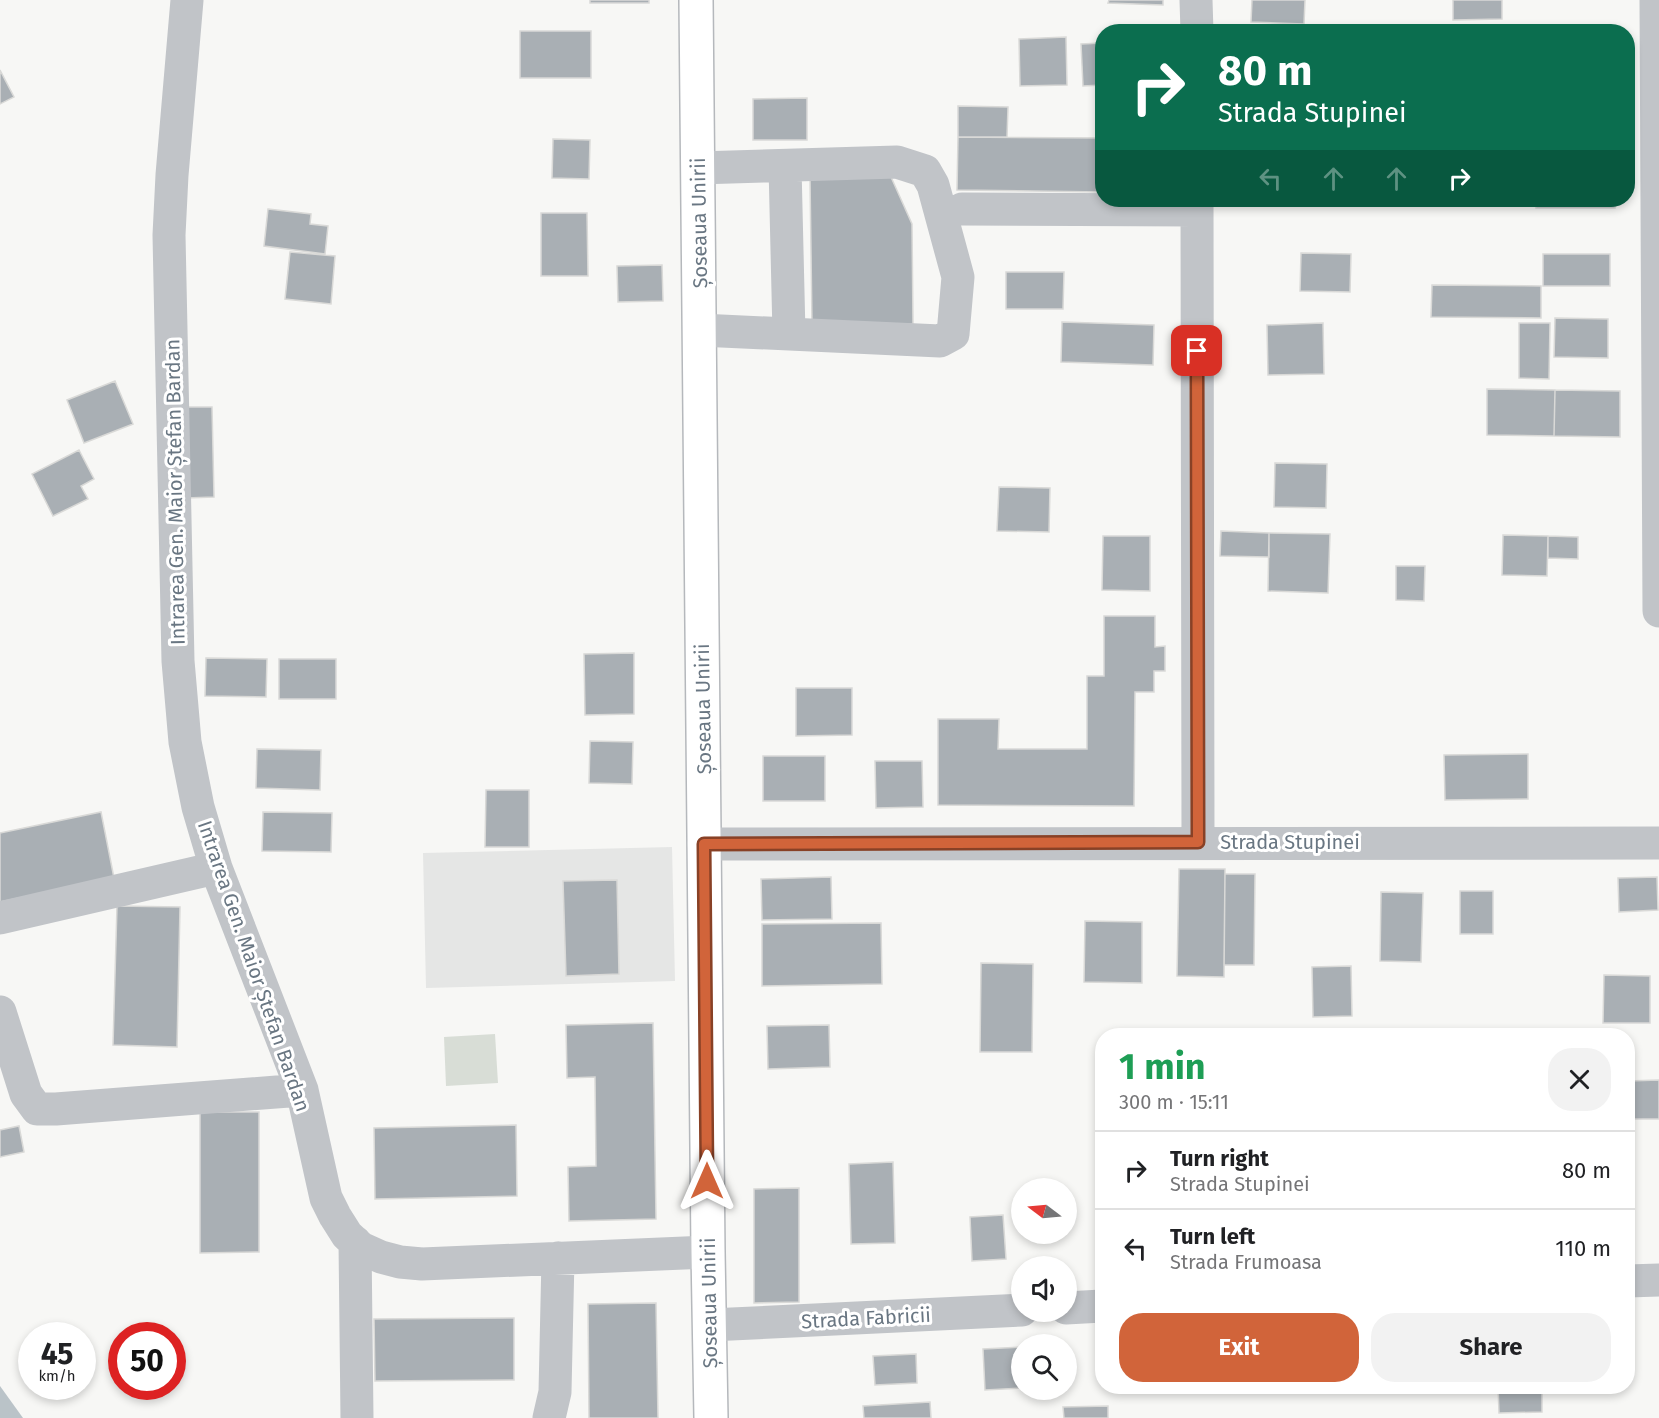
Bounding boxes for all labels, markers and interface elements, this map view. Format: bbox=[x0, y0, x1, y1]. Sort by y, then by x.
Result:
text: 80 m bbox=[1218, 46, 1312, 96]
icon: right bbox=[1119, 48, 1197, 126]
text: Strada Stupinei bbox=[1218, 97, 1407, 129]
street label: Șoseaua Unirii bbox=[686, 157, 713, 289]
icon: left bbox=[1254, 162, 1287, 195]
icon: ahead bbox=[1317, 162, 1350, 195]
icon: ahead bbox=[1380, 162, 1413, 195]
icon: right bbox=[1443, 162, 1476, 195]
pin bbox=[1171, 325, 1222, 376]
icon: arrive bbox=[1180, 334, 1213, 367]
street label: Intrarea Gen. Maior Ștefan Bardan bbox=[160, 339, 191, 645]
street label: Șoseaua Unirii bbox=[690, 643, 717, 775]
street label: Intrarea Gen. Maior Ștefan Bardan bbox=[192, 817, 315, 1115]
street label: Strada Stupinei bbox=[1220, 830, 1360, 854]
text: 1 min bbox=[1119, 1045, 1206, 1089]
button: close bbox=[1548, 1048, 1611, 1111]
text: 300 m · 15:11 bbox=[1119, 1090, 1229, 1114]
text: Turn right bbox=[1170, 1145, 1269, 1172]
position arrow bbox=[675, 1149, 739, 1213]
icon: right bbox=[1119, 1154, 1152, 1187]
text: 80 m bbox=[1562, 1157, 1611, 1184]
text: Strada Stupinei bbox=[1170, 1172, 1310, 1196]
north arrow bbox=[1011, 1178, 1077, 1244]
map controls bbox=[1011, 1178, 1077, 1400]
text: Turn left bbox=[1170, 1223, 1255, 1250]
icon: left bbox=[1119, 1232, 1152, 1265]
text: 110 m bbox=[1555, 1235, 1611, 1262]
street label: Șoseaua Unirii bbox=[696, 1237, 723, 1369]
text: Strada Frumoasa bbox=[1170, 1250, 1322, 1274]
button: sound bbox=[1011, 1256, 1077, 1322]
street label: Strada Fabricii bbox=[801, 1303, 931, 1333]
button: Exit bbox=[1119, 1313, 1359, 1382]
button: Share bbox=[1371, 1313, 1611, 1382]
speed limit sign: 50 bbox=[108, 1322, 186, 1400]
button: search bbox=[1011, 1334, 1077, 1400]
text: 45 bbox=[41, 1336, 73, 1372]
text: km/h bbox=[38, 1367, 76, 1385]

